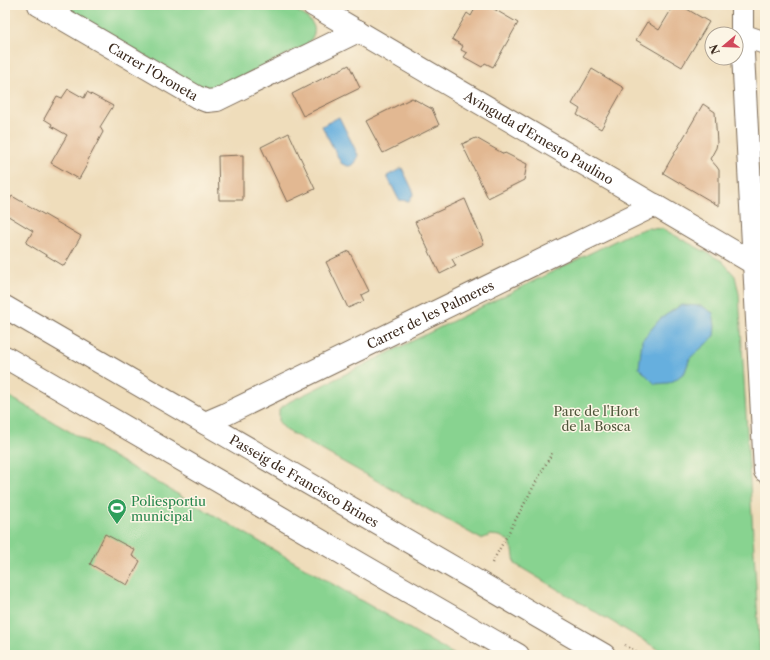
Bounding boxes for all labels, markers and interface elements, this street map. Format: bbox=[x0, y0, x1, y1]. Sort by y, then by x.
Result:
north arrow bbox=[704, 26, 744, 66]
street label: Carrer l'Oroneta bbox=[105, 39, 201, 104]
text: N bbox=[706, 42, 723, 56]
street label: Avinguda d'Ernesto Paulino bbox=[461, 87, 617, 188]
street label: Carrer de les Palmeres bbox=[364, 277, 497, 352]
park label: Parc de l'Hort de la Bosca bbox=[553, 403, 639, 434]
street label: Passeig de Francisco Brines bbox=[227, 431, 382, 531]
place label: Poliesportiu municipal bbox=[131, 493, 206, 524]
sports icon: Poliesportiu municipal bbox=[106, 497, 128, 525]

